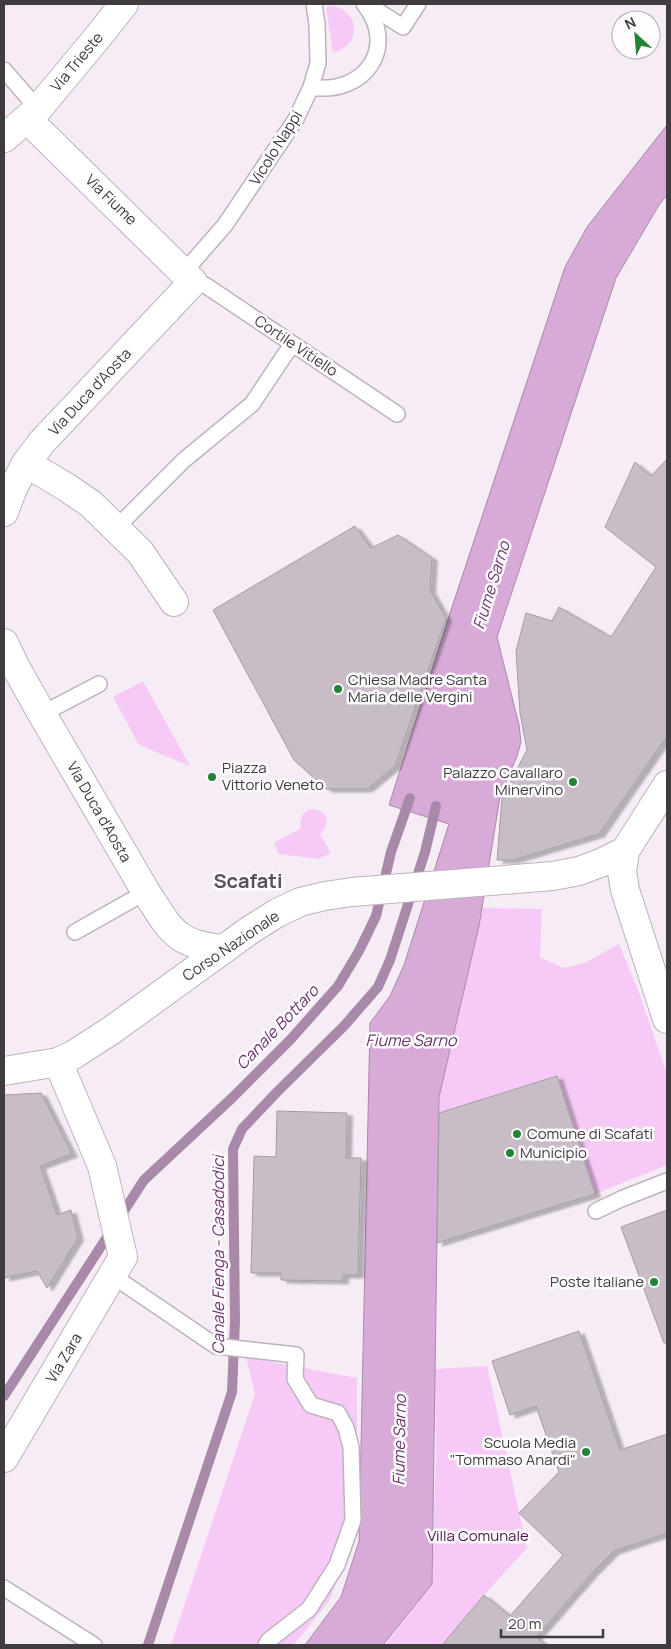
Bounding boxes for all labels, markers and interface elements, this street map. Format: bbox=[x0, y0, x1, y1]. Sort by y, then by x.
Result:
north arrow bbox=[611, 10, 661, 60]
text: N bbox=[621, 12, 639, 34]
street label: Via Trieste bbox=[45, 27, 108, 96]
street label: Vicolo Nappi bbox=[244, 106, 307, 189]
street label: Via Fiume bbox=[81, 170, 142, 230]
street label: Cortile Vitiello bbox=[251, 310, 342, 381]
street label: Via Duca d'Aosta bbox=[43, 343, 136, 440]
water label: Fiume Sarno bbox=[467, 537, 515, 632]
place label: Chiesa Madre Santa Maria delle Vergini bbox=[348, 669, 487, 707]
marker: Chiesa Madre Santa Maria delle Vergini bbox=[332, 683, 344, 695]
place label: Piazza Vittorio Veneto bbox=[222, 757, 324, 795]
street label: Via Duca d'Aosta bbox=[62, 758, 137, 866]
place label: Palazzo Cavallaro Minervino bbox=[443, 762, 563, 800]
marker: Piazza Vittorio Veneto bbox=[206, 771, 218, 783]
marker: Palazzo Cavallaro Minervino bbox=[567, 776, 579, 788]
district label: Scafati bbox=[213, 867, 283, 894]
street label: Corso Nazionale bbox=[178, 905, 284, 986]
water label: Canale Bottaro bbox=[231, 979, 324, 1074]
water label: Fiume Sarno bbox=[366, 1029, 458, 1051]
place label: Comune di Scafati bbox=[527, 1123, 653, 1144]
marker: Comune di Scafati bbox=[511, 1128, 523, 1140]
place label: Municipio bbox=[520, 1142, 587, 1163]
marker: Municipio bbox=[504, 1147, 516, 1159]
water label: Canale Fienga - Casadodici bbox=[207, 1153, 229, 1355]
place label: Poste Italiane bbox=[550, 1271, 644, 1292]
marker: Poste Italiane bbox=[648, 1276, 660, 1288]
street label: Via Zara bbox=[41, 1329, 87, 1387]
water label: Fiume Sarno bbox=[387, 1393, 411, 1486]
place label: Scuola Media "Tommaso Anardi" bbox=[450, 1432, 576, 1470]
marker: Scuola Media "Tommaso Anardi" bbox=[580, 1446, 592, 1458]
park label: Villa Comunale bbox=[427, 1525, 529, 1546]
scale bar bbox=[501, 1606, 604, 1638]
text: 20 m bbox=[508, 1613, 541, 1634]

